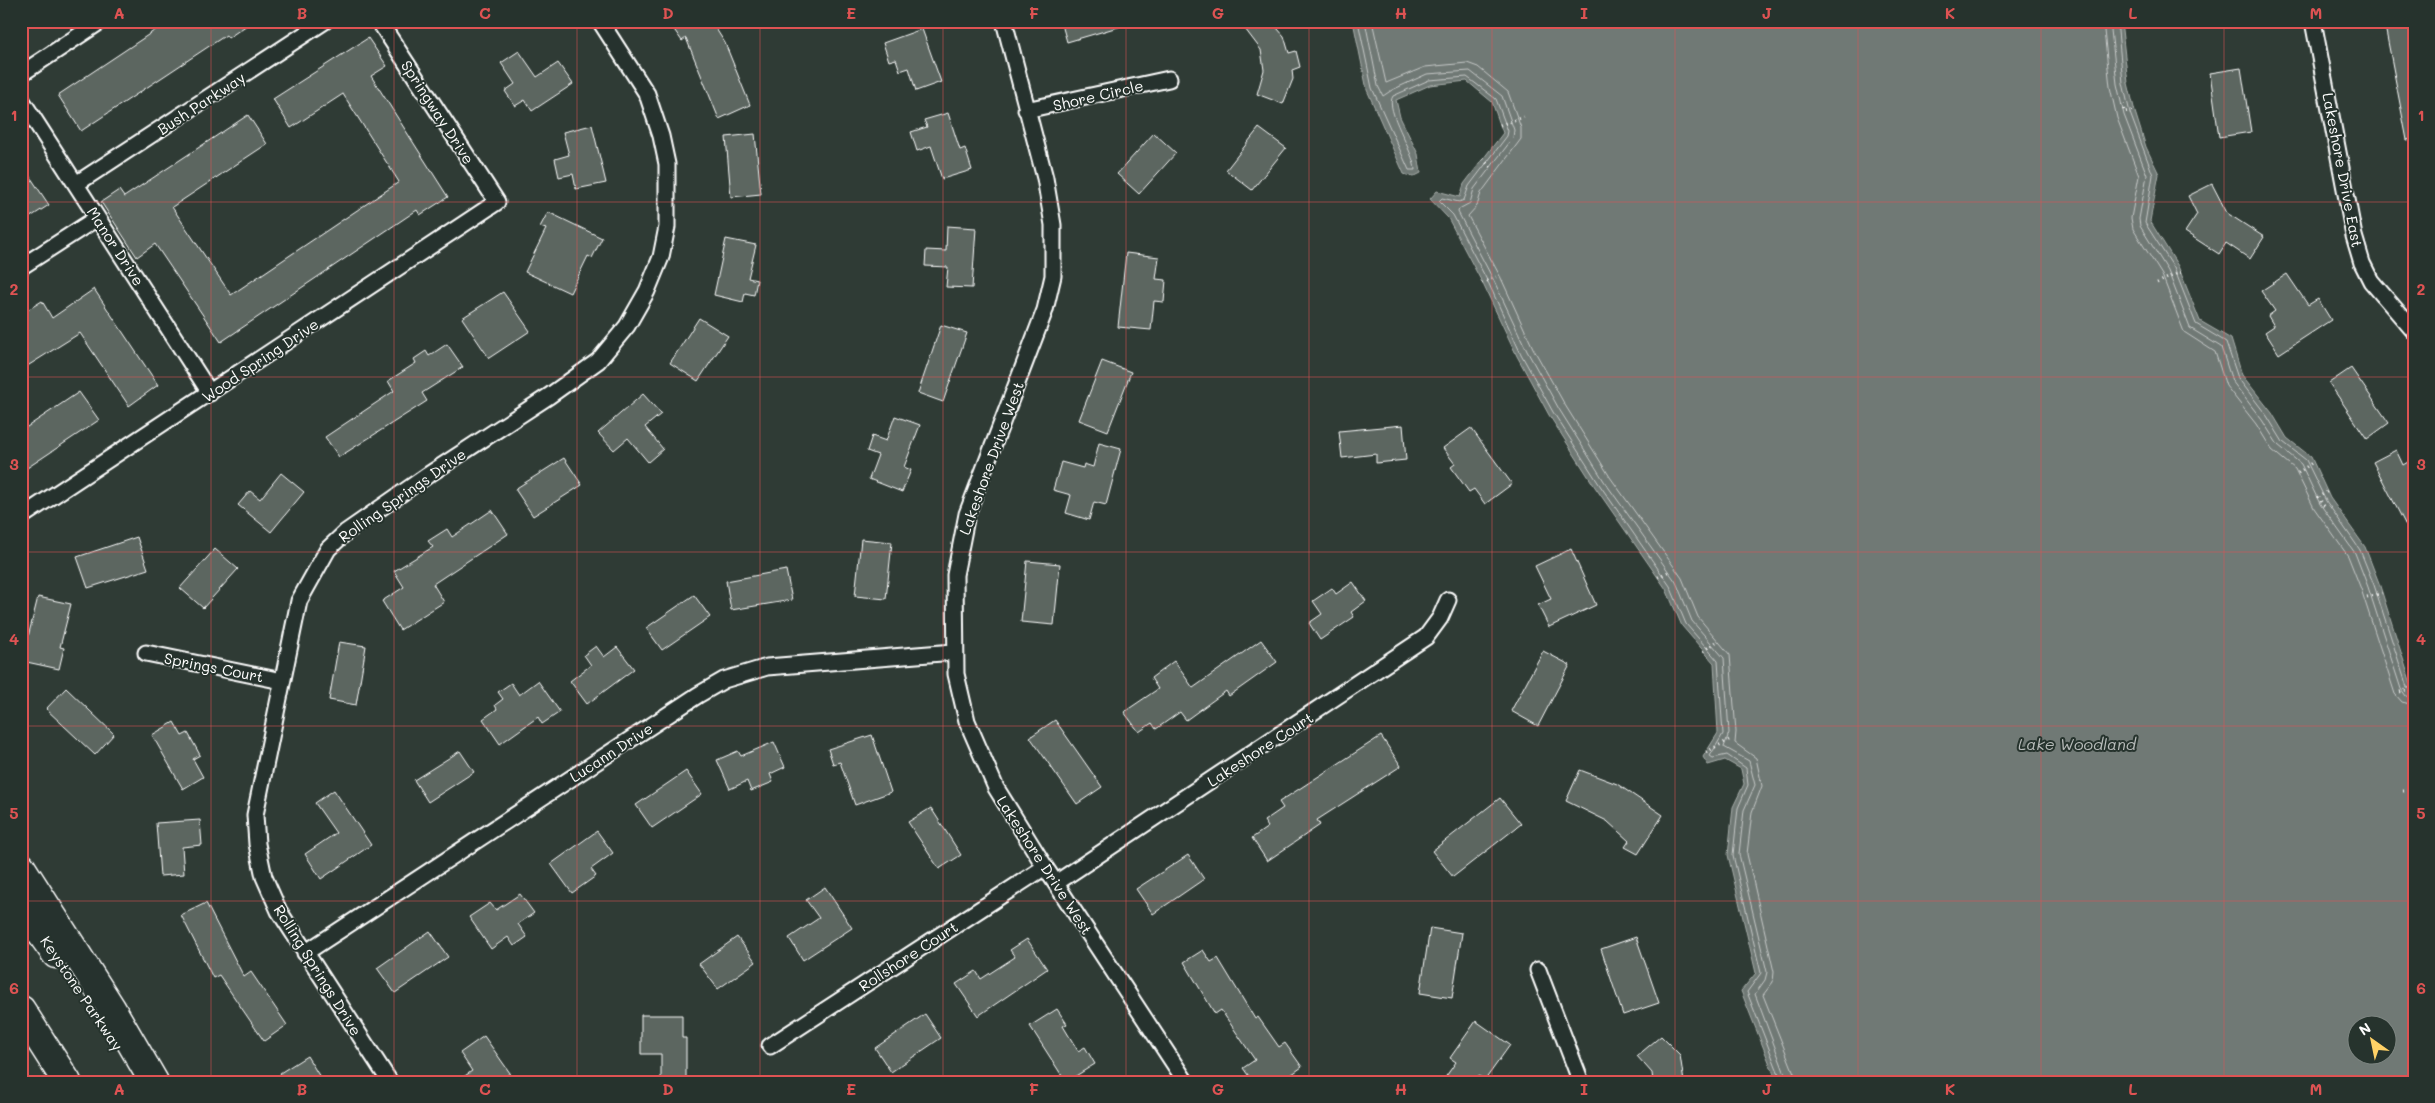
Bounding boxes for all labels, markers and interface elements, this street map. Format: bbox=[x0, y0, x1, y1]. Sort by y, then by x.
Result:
text: A bbox=[113, 2, 125, 23]
text: B bbox=[297, 2, 307, 23]
text: C bbox=[479, 2, 491, 23]
text: D bbox=[662, 2, 674, 23]
text: E bbox=[846, 2, 856, 23]
text: F bbox=[1029, 2, 1039, 23]
text: G bbox=[1212, 2, 1224, 23]
text: H bbox=[1395, 2, 1407, 23]
text: I bbox=[1580, 2, 1588, 23]
text: J bbox=[1762, 2, 1772, 23]
text: K bbox=[1945, 2, 1955, 23]
text: L bbox=[2128, 2, 2138, 23]
text: M bbox=[2310, 2, 2322, 23]
street label: Springway Drive bbox=[397, 56, 479, 168]
street label: Bush Parkway bbox=[153, 67, 249, 139]
street label: Shore Circle bbox=[1051, 75, 1145, 115]
street label: Lakeshore Drive East bbox=[2318, 91, 2368, 249]
text: 1 bbox=[10, 104, 18, 125]
text: 1 bbox=[2417, 104, 2425, 125]
street label: Manor Drive bbox=[83, 203, 149, 289]
text: 2 bbox=[10, 278, 19, 299]
text: 2 bbox=[2417, 278, 2426, 299]
street label: Wood Spring Drive bbox=[198, 314, 322, 406]
street label: Lakeshore Drive West bbox=[954, 379, 1028, 537]
street label: Rolling Springs Drive bbox=[334, 443, 470, 547]
text: 3 bbox=[9, 453, 19, 474]
text: 3 bbox=[2416, 453, 2426, 474]
text: 4 bbox=[9, 628, 19, 649]
text: 4 bbox=[2416, 628, 2426, 649]
street label: Springs Court bbox=[163, 648, 265, 686]
street label: Lakeshore Court bbox=[1203, 707, 1317, 791]
street label: Lucann Drive bbox=[566, 718, 656, 786]
water label: Lake Woodland bbox=[2018, 733, 2137, 754]
street label: Lakeshore Drive West bbox=[993, 792, 1097, 938]
text: 5 bbox=[9, 802, 19, 823]
text: 5 bbox=[2416, 802, 2426, 823]
street label: Rolling Springs Drive bbox=[270, 901, 366, 1039]
street label: Rollshore Court bbox=[855, 917, 961, 995]
street label: Keystone Parkway bbox=[36, 932, 128, 1054]
text: 6 bbox=[9, 977, 19, 998]
text: 6 bbox=[2416, 977, 2426, 998]
north arrow bbox=[2348, 1016, 2398, 1066]
text: N bbox=[2355, 1018, 2374, 1040]
text: A bbox=[113, 1078, 125, 1099]
text: B bbox=[297, 1078, 307, 1099]
text: C bbox=[479, 1078, 491, 1099]
text: D bbox=[662, 1078, 674, 1099]
text: E bbox=[846, 1078, 856, 1099]
text: F bbox=[1029, 1078, 1039, 1099]
text: G bbox=[1212, 1078, 1224, 1099]
text: H bbox=[1395, 1078, 1407, 1099]
text: I bbox=[1580, 1078, 1588, 1099]
text: J bbox=[1762, 1078, 1772, 1099]
text: K bbox=[1945, 1078, 1955, 1099]
text: L bbox=[2128, 1078, 2138, 1099]
text: M bbox=[2310, 1078, 2322, 1099]

